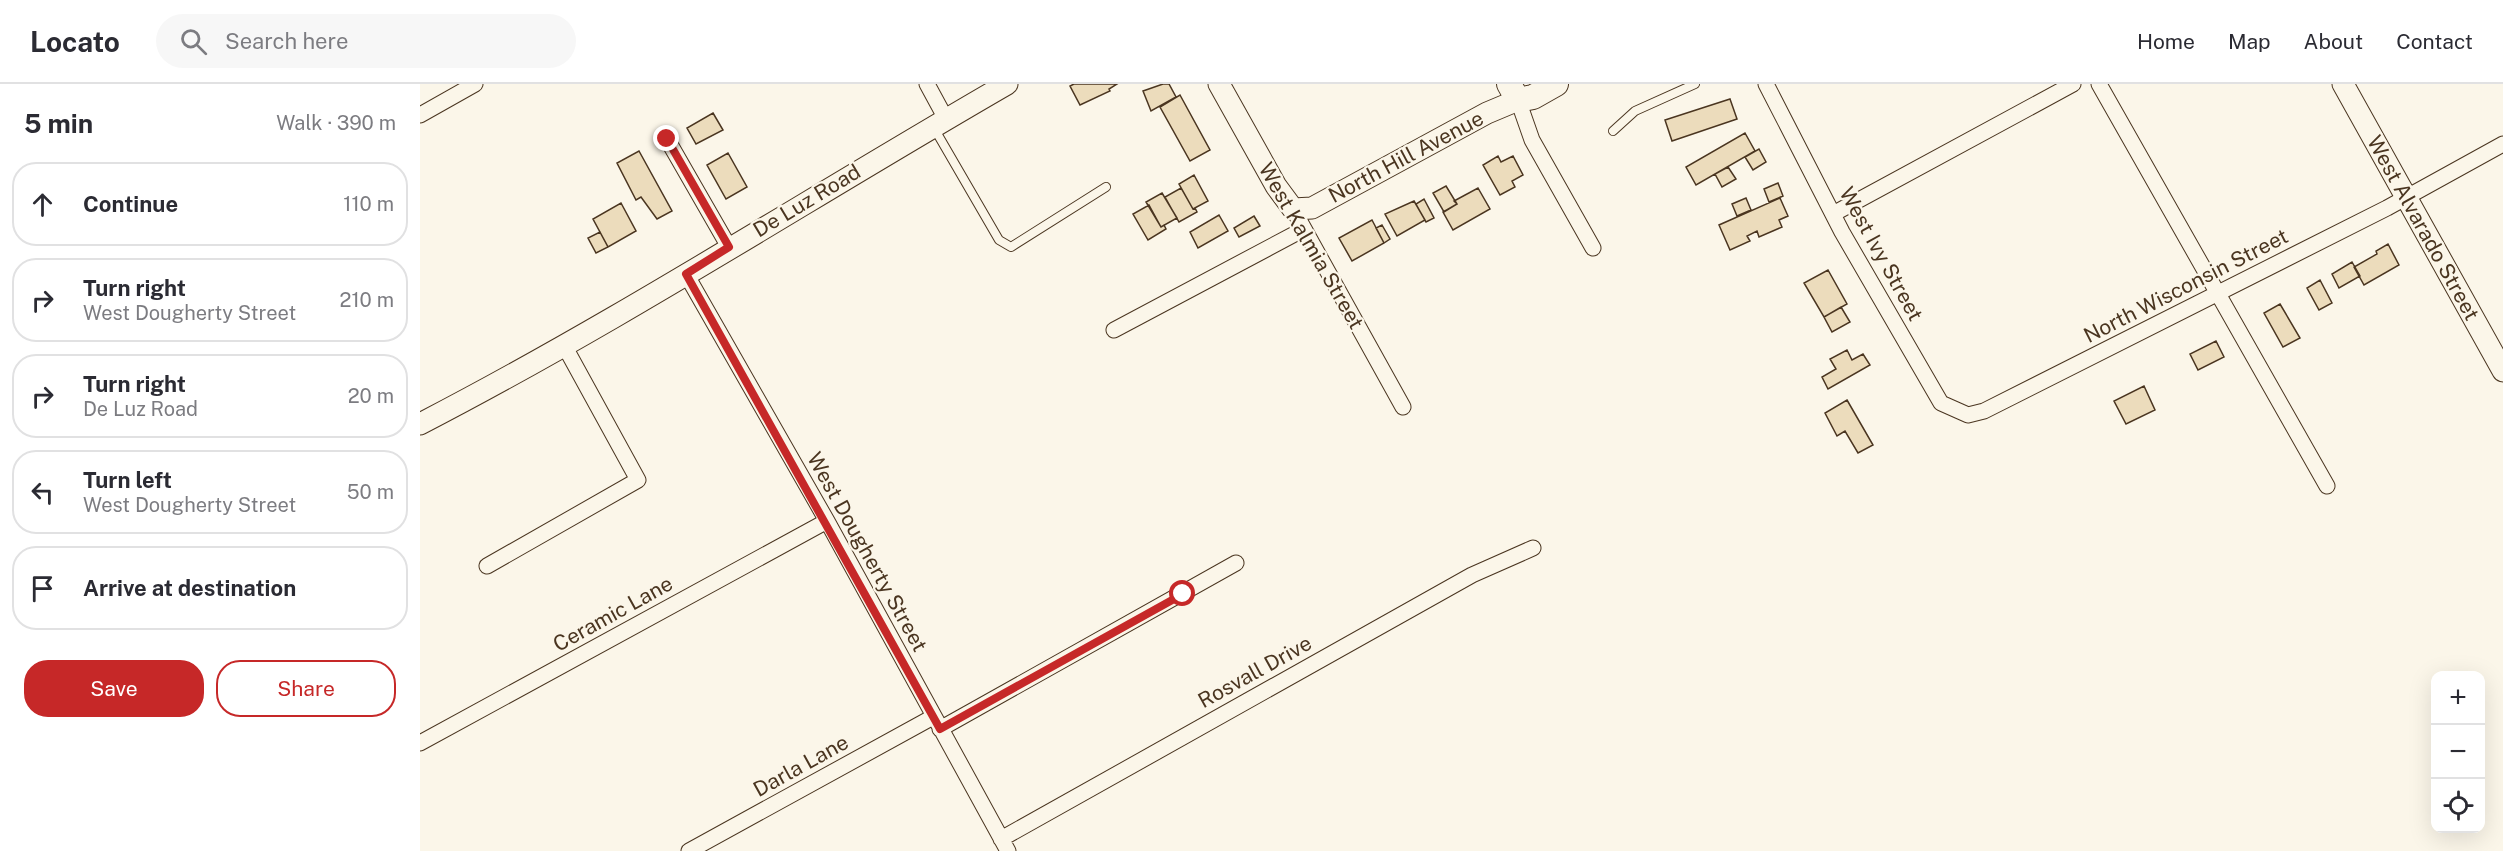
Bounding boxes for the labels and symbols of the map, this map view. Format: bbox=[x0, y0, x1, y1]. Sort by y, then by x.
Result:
street label: North Hill Avenue bbox=[1324, 105, 1488, 208]
route end bbox=[653, 125, 679, 151]
street label: West Alvarado Street bbox=[2362, 131, 2485, 325]
street label: West Kalmia Street bbox=[1254, 158, 1369, 333]
street label: De Luz Road bbox=[749, 159, 865, 242]
street label: West Ivy Street bbox=[1834, 183, 1928, 325]
street label: North Wisconsin Street bbox=[2079, 223, 2292, 348]
street label: West Dougherty Street bbox=[802, 448, 933, 656]
street label: Ceramic Lane bbox=[549, 570, 677, 657]
route start bbox=[1169, 580, 1195, 606]
street label: Rosvall Drive bbox=[1194, 630, 1316, 713]
street label: Darla Lane bbox=[749, 729, 853, 802]

